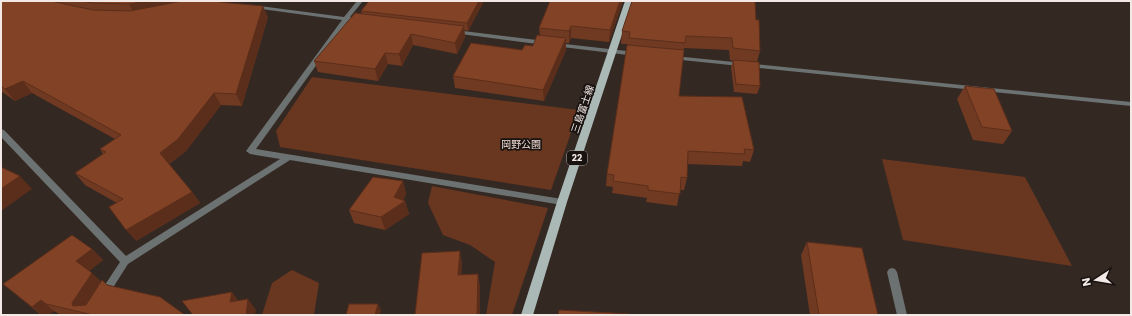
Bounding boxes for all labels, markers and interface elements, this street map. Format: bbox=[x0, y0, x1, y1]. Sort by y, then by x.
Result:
street label: 三島富士線 bbox=[567, 83, 598, 135]
park label: 岡野公園 bbox=[501, 137, 541, 152]
road number: 22 bbox=[567, 151, 587, 165]
north arrow bbox=[1076, 260, 1116, 300]
text: N bbox=[1078, 276, 1095, 288]

